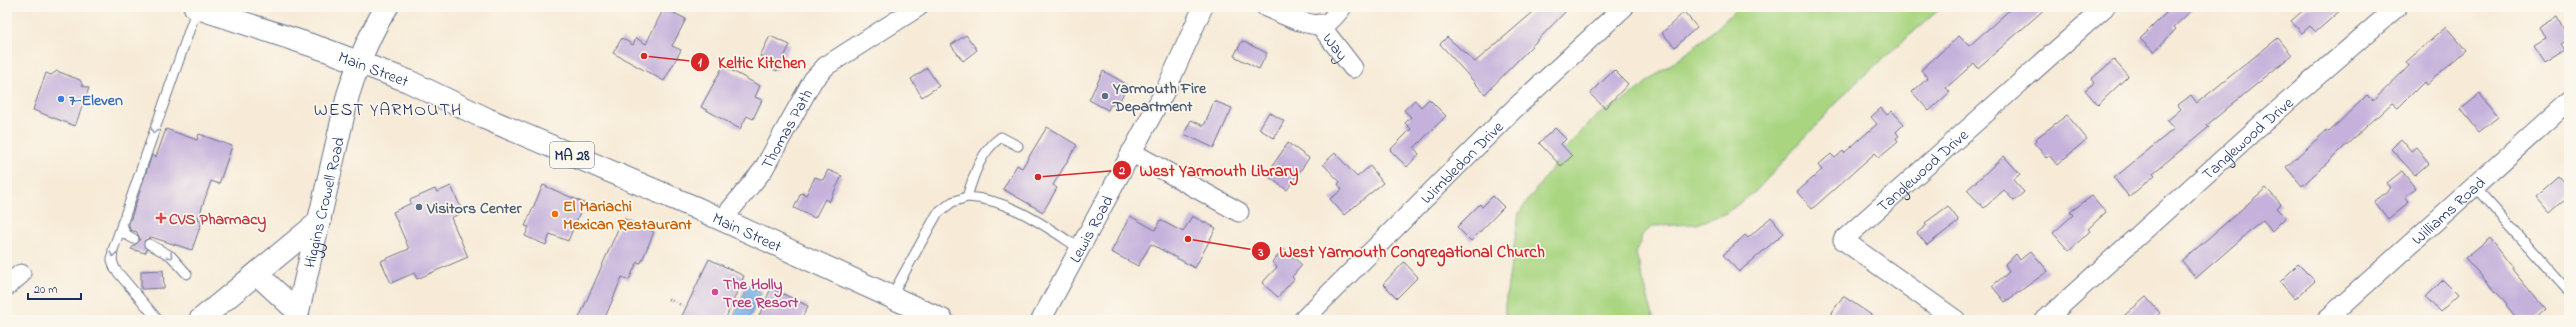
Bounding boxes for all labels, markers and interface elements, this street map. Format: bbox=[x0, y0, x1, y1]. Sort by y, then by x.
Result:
street label: Way bbox=[1316, 28, 1353, 67]
street label: Main Street bbox=[334, 46, 412, 94]
callout: Keltic Kitchen bbox=[690, 47, 814, 76]
text: Keltic Kitchen bbox=[718, 51, 807, 76]
text: 1 bbox=[698, 54, 702, 72]
place label: Yarmouth Fire Department bbox=[1112, 77, 1207, 119]
street label: Thomas Path bbox=[756, 85, 820, 174]
place label: 7-Eleven bbox=[69, 89, 123, 113]
marker: Yarmouth Fire Department bbox=[1100, 91, 1110, 101]
street label: Tanglewood Drive bbox=[2197, 91, 2300, 187]
marker: 7-Eleven bbox=[56, 94, 66, 104]
district label: WEST YARMOUTH bbox=[314, 98, 462, 124]
street label: Wimbledon Drive bbox=[1416, 115, 1510, 210]
street label: Tanglewood Drive bbox=[1872, 123, 1975, 219]
one-way arrow bbox=[150, 127, 158, 134]
street label: Higgins Crowell Road bbox=[298, 135, 352, 270]
road number: MA 28 bbox=[550, 142, 594, 168]
callout: West Yarmouth Library bbox=[1112, 155, 1307, 184]
text: West Yarmouth Library bbox=[1140, 159, 1299, 186]
text: 2 bbox=[1118, 162, 1125, 180]
street label: Williams Road bbox=[2407, 172, 2492, 252]
street label: Lewis Road bbox=[1064, 191, 1120, 267]
place label: El Mariachi Mexican Restaurant bbox=[563, 195, 692, 237]
place label: Visitors Center bbox=[426, 197, 522, 221]
marker: Visitors Center bbox=[414, 202, 424, 212]
street label: Main Street bbox=[708, 207, 786, 260]
place label: CVS Pharmacy bbox=[169, 208, 266, 233]
marker: El Mariachi Mexican Restaurant bbox=[550, 209, 560, 219]
marker: CVS Pharmacy bbox=[156, 213, 166, 223]
callout: West Yarmouth Congregational Church bbox=[1251, 237, 1553, 266]
text: West Yarmouth Congregational Church bbox=[1279, 240, 1545, 267]
text: 3 bbox=[1258, 244, 1264, 262]
one-way arrow bbox=[109, 251, 118, 257]
one-way arrow bbox=[165, 251, 173, 259]
place label: The Holly Tree Resort bbox=[723, 273, 799, 315]
scale bar bbox=[28, 275, 81, 301]
text: 20 m bbox=[34, 281, 57, 299]
marker: The Holly Tree Resort bbox=[710, 287, 720, 297]

